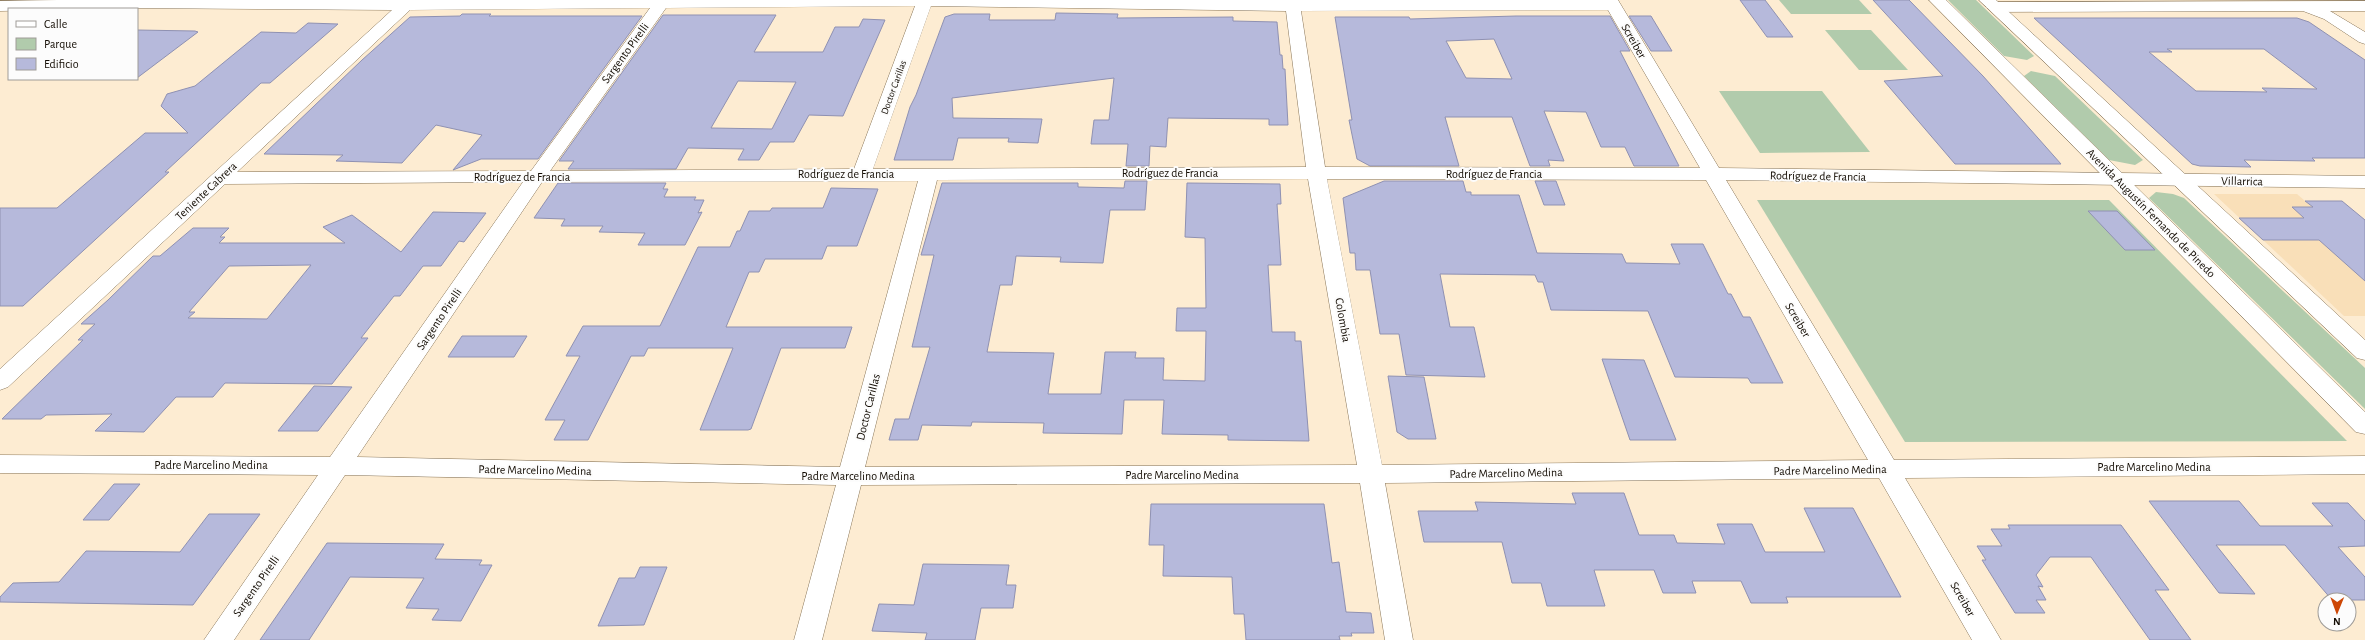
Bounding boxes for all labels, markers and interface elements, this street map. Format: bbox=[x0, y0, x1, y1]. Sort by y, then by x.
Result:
legend bbox=[8, 8, 138, 80]
text: Calle bbox=[44, 18, 67, 30]
street label: Sargento Pirelli bbox=[599, 21, 651, 85]
street label: Screiber bbox=[1619, 22, 1649, 60]
text: Parque bbox=[44, 38, 77, 50]
text: Edificio bbox=[44, 58, 79, 70]
street label: Doctor Carillas bbox=[880, 59, 908, 116]
street label: Avenida Augustín Fernando de Pinedo bbox=[2084, 146, 2218, 280]
street label: Teniente Cabrera bbox=[173, 159, 239, 222]
street label: Rodríguez de Francia bbox=[1122, 167, 1219, 179]
street label: Rodríguez de Francia bbox=[798, 168, 895, 180]
street label: Rodríguez de Francia bbox=[1446, 168, 1543, 180]
street label: Rodríguez de Francia bbox=[1770, 169, 1867, 183]
street label: Rodríguez de Francia bbox=[474, 171, 571, 183]
street label: Villarrica bbox=[2221, 175, 2263, 187]
street label: Sargento Pirelli bbox=[414, 286, 464, 352]
street label: Colombia bbox=[1333, 297, 1353, 344]
street label: Screiber bbox=[1783, 301, 1813, 339]
street label: Doctor Carillas bbox=[854, 373, 882, 441]
street label: Padre Marcelino Medina bbox=[154, 459, 268, 471]
street label: Padre Marcelino Medina bbox=[2097, 461, 2211, 473]
street label: Padre Marcelino Medina bbox=[478, 463, 592, 477]
street label: Padre Marcelino Medina bbox=[1773, 463, 1887, 477]
street label: Padre Marcelino Medina bbox=[1449, 466, 1563, 480]
street label: Padre Marcelino Medina bbox=[1125, 469, 1239, 481]
street label: Padre Marcelino Medina bbox=[801, 470, 915, 482]
street label: Sargento Pirelli bbox=[231, 553, 281, 619]
street label: Screiber bbox=[1948, 580, 1978, 618]
north arrow bbox=[2317, 592, 2357, 632]
text: N bbox=[2333, 616, 2341, 627]

